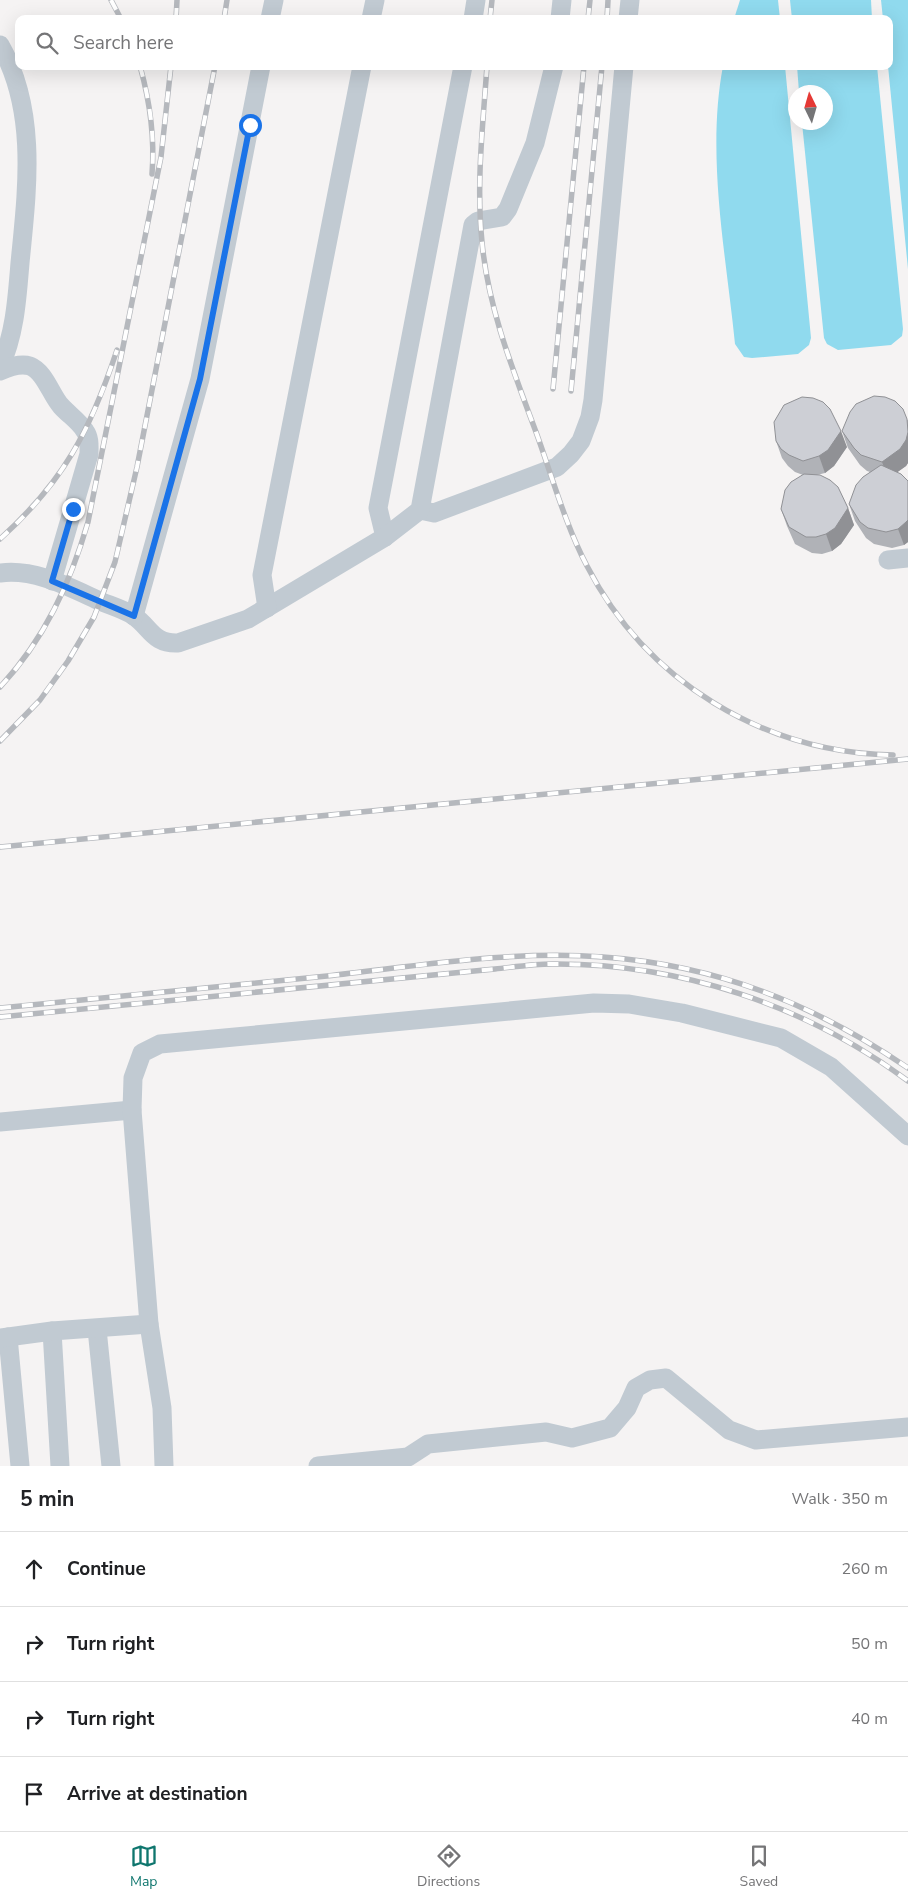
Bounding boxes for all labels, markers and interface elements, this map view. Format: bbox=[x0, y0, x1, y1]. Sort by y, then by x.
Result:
search box bbox=[15, 15, 893, 70]
icon: search bbox=[33, 29, 61, 57]
text: Search here bbox=[73, 30, 174, 56]
north arrow bbox=[788, 85, 833, 130]
route start bbox=[239, 114, 262, 137]
route end bbox=[62, 498, 85, 521]
text: 5 min bbox=[20, 1485, 74, 1513]
text: Walk · 350 m bbox=[792, 1488, 888, 1510]
icon: ahead bbox=[20, 1555, 48, 1583]
text: Continue bbox=[67, 1556, 146, 1582]
text: 260 m bbox=[841, 1558, 888, 1580]
icon: right bbox=[20, 1630, 48, 1658]
text: Turn right bbox=[67, 1631, 154, 1657]
text: 50 m bbox=[851, 1633, 888, 1655]
icon: right bbox=[20, 1705, 48, 1733]
text: Turn right bbox=[67, 1706, 154, 1732]
text: 40 m bbox=[851, 1708, 888, 1730]
icon: arrive bbox=[20, 1780, 48, 1808]
text: Arrive at destination bbox=[67, 1781, 248, 1807]
tab: Map bbox=[130, 1842, 158, 1891]
tab: Directions bbox=[417, 1842, 480, 1891]
tab: Saved bbox=[740, 1842, 778, 1891]

